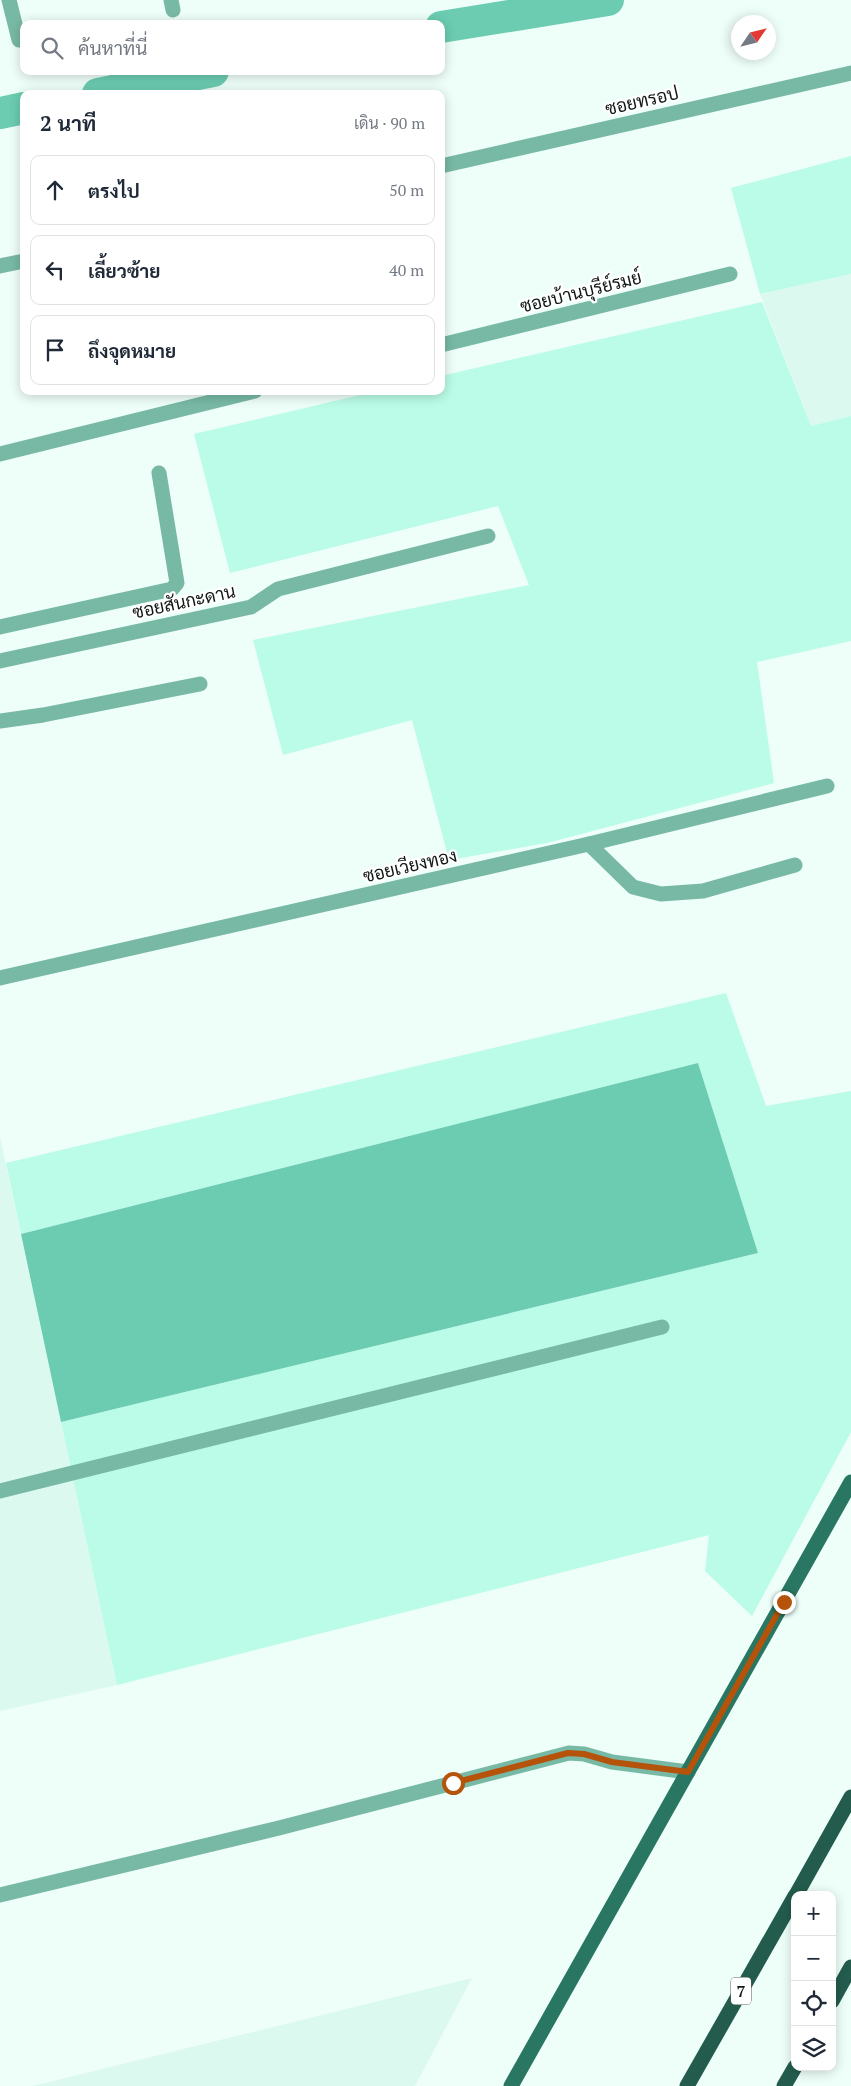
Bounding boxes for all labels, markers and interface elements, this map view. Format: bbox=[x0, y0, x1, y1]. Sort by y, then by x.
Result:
north arrow bbox=[731, 15, 776, 60]
search box bbox=[20, 20, 445, 75]
icon: search bbox=[38, 34, 66, 62]
text: ค้นหาที่นี่ bbox=[78, 35, 147, 60]
street label: ซอยทรอป bbox=[603, 80, 681, 120]
text: 2 นาที bbox=[40, 109, 96, 137]
text: เดิน · 90 m bbox=[354, 112, 425, 134]
icon: ahead bbox=[41, 176, 69, 204]
text: ตรงไป bbox=[88, 178, 140, 203]
text: 50 m bbox=[389, 179, 424, 201]
icon: left bbox=[41, 256, 69, 284]
text: เลี้ยวซ้าย bbox=[88, 258, 160, 283]
text: 40 m bbox=[389, 259, 424, 281]
street label: ซอยบ้านบุรีย์รมย์ bbox=[517, 264, 644, 319]
icon: arrive bbox=[41, 336, 69, 364]
text: ถึงจุดหมาย bbox=[88, 338, 176, 363]
street label: ซอยสันกะดาน bbox=[130, 578, 237, 624]
street label: ซอยเวียงทอง bbox=[360, 843, 459, 887]
route end bbox=[773, 1591, 796, 1614]
route start bbox=[442, 1772, 465, 1795]
map controls bbox=[791, 1891, 836, 2071]
button: + bbox=[791, 1891, 836, 1936]
button: − bbox=[791, 1936, 836, 1981]
road number: 7 bbox=[731, 1978, 751, 2004]
button: locate bbox=[791, 1981, 836, 2026]
button: layers bbox=[791, 2026, 836, 2071]

